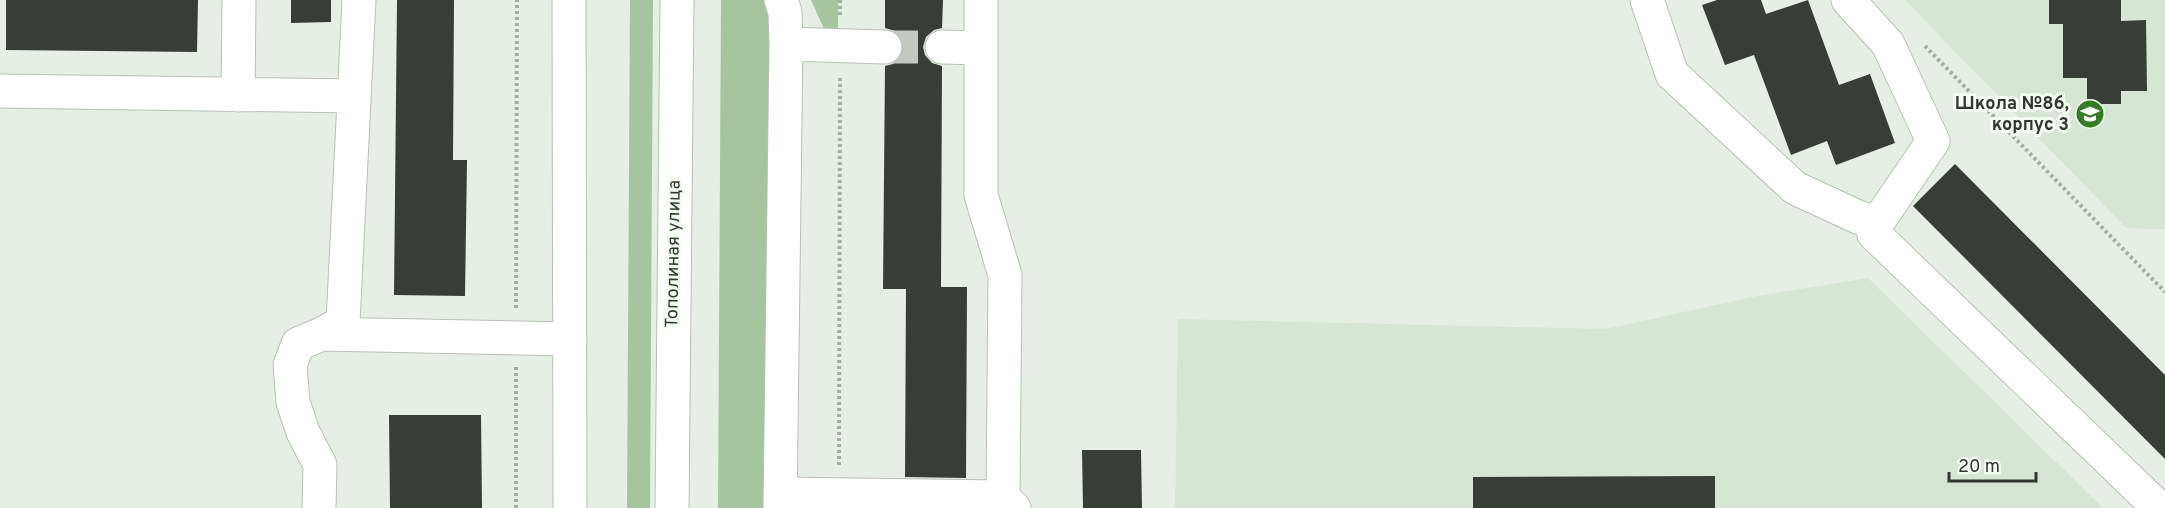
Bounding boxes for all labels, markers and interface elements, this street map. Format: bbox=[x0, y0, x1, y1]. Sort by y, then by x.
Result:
place label: Школа №86, корпус 3 bbox=[1955, 93, 2069, 137]
school or university icon: Школа №86, корпус 3 bbox=[2074, 98, 2106, 130]
street label: Тополиная улица bbox=[661, 180, 687, 328]
scale bar bbox=[1949, 445, 2036, 483]
text: 20 m bbox=[1958, 456, 2000, 479]

